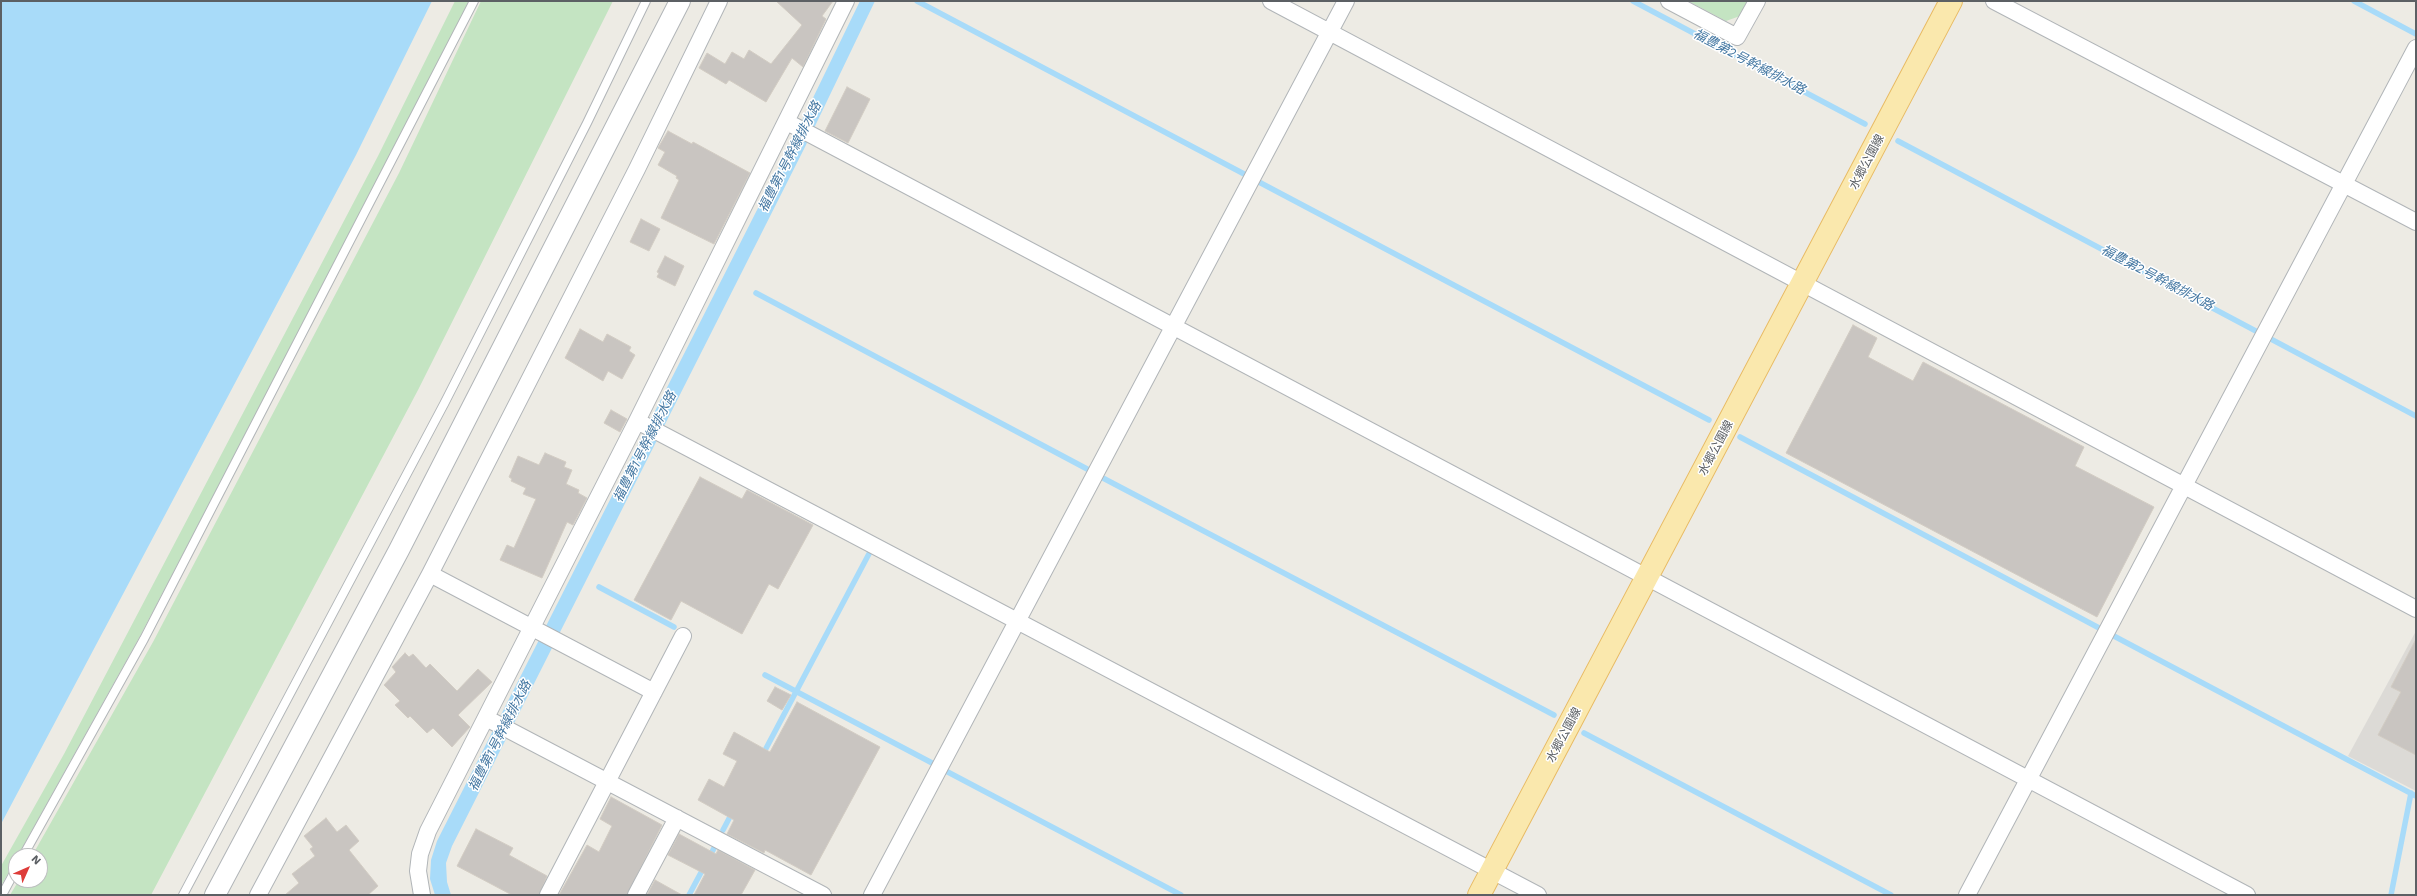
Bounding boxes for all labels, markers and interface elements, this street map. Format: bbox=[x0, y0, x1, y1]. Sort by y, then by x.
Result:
water label: 福豊第2号幹線排水路 bbox=[1690, 26, 1808, 98]
water label: 福豊第1号幹線排水路 bbox=[755, 99, 825, 215]
street label: 水郷公園線 bbox=[1847, 132, 1887, 192]
water label: 福豊第2号幹線排水路 bbox=[2098, 242, 2216, 314]
water label: 福豊第1号幹線排水路 bbox=[610, 389, 680, 505]
street label: 水郷公園線 bbox=[1696, 418, 1736, 478]
water label: 福豊第1号幹線排水路 bbox=[465, 678, 535, 794]
street label: 水郷公園線 bbox=[1544, 705, 1584, 765]
north arrow bbox=[8, 848, 48, 888]
text: N bbox=[29, 852, 44, 867]

